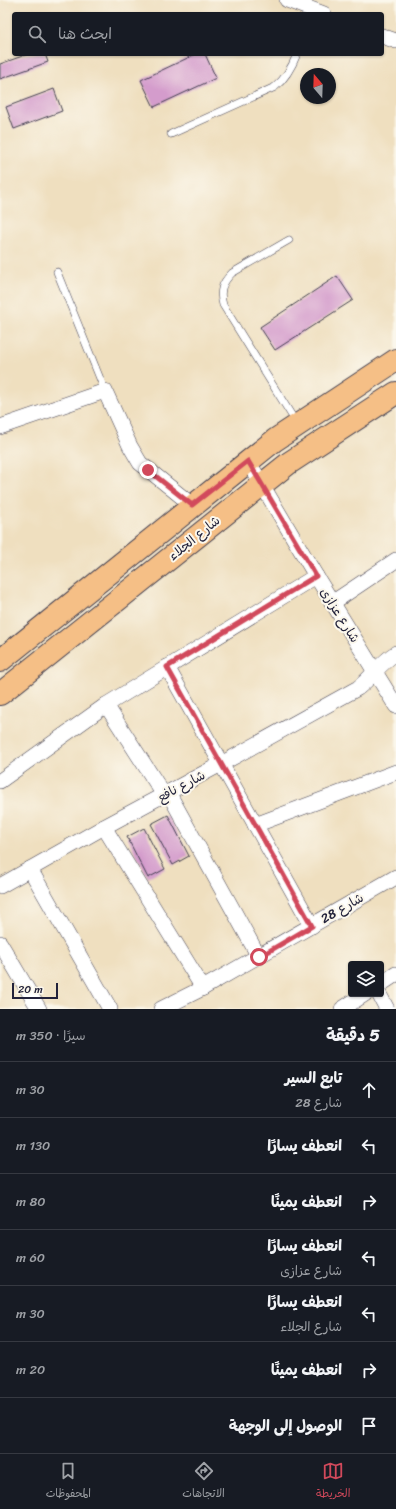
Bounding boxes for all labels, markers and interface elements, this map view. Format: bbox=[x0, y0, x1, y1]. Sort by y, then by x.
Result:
search box bbox=[12, 12, 384, 56]
text: ابحث هنا bbox=[58, 21, 112, 47]
icon: search bbox=[26, 23, 48, 45]
north arrow bbox=[300, 68, 336, 104]
route end bbox=[139, 461, 157, 479]
street label: شارع الجلاء bbox=[163, 510, 225, 566]
street label: شارع عزازى bbox=[314, 583, 366, 647]
street label: شارع نافع bbox=[153, 764, 209, 808]
street label: شارع 28 bbox=[316, 886, 368, 930]
route start bbox=[250, 948, 268, 966]
map controls bbox=[348, 961, 384, 997]
button: layers bbox=[348, 961, 384, 997]
text: 20 m bbox=[18, 980, 43, 999]
scale bar bbox=[12, 981, 58, 1000]
text: 5 دقيقة bbox=[326, 1020, 380, 1050]
text: سيرًا · 350 m bbox=[16, 1024, 86, 1047]
text: تابع السير bbox=[285, 1065, 342, 1091]
text: 30 m bbox=[16, 1078, 45, 1101]
icon: ahead bbox=[358, 1079, 380, 1101]
text: شارع 28 bbox=[295, 1091, 342, 1114]
text: انعطف يسارًا bbox=[267, 1133, 342, 1159]
text: 130 m bbox=[16, 1134, 50, 1157]
icon: left bbox=[358, 1135, 380, 1157]
text: انعطف يمينًا bbox=[271, 1189, 342, 1215]
text: 80 m bbox=[16, 1190, 45, 1213]
icon: right bbox=[358, 1191, 380, 1213]
text: انعطف يسارًا bbox=[267, 1233, 342, 1259]
text: 60 m bbox=[16, 1246, 45, 1269]
icon: left bbox=[358, 1247, 380, 1269]
text: شارع عزازى bbox=[280, 1259, 342, 1282]
text: انعطف يسارًا bbox=[267, 1289, 342, 1315]
text: 30 m bbox=[16, 1302, 45, 1325]
icon: left bbox=[358, 1303, 380, 1325]
text: شارع الجلاء bbox=[280, 1315, 342, 1338]
text: انعطف يمينًا bbox=[271, 1357, 342, 1383]
text: 20 m bbox=[16, 1358, 45, 1381]
icon: right bbox=[358, 1359, 380, 1381]
text: الوصول إلى الوجهة bbox=[229, 1413, 342, 1439]
icon: arrive bbox=[358, 1415, 380, 1437]
tab: المحفوظات bbox=[46, 1460, 91, 1503]
tab: الاتجاهات bbox=[182, 1460, 225, 1503]
tab: الخريطة bbox=[316, 1460, 350, 1503]

